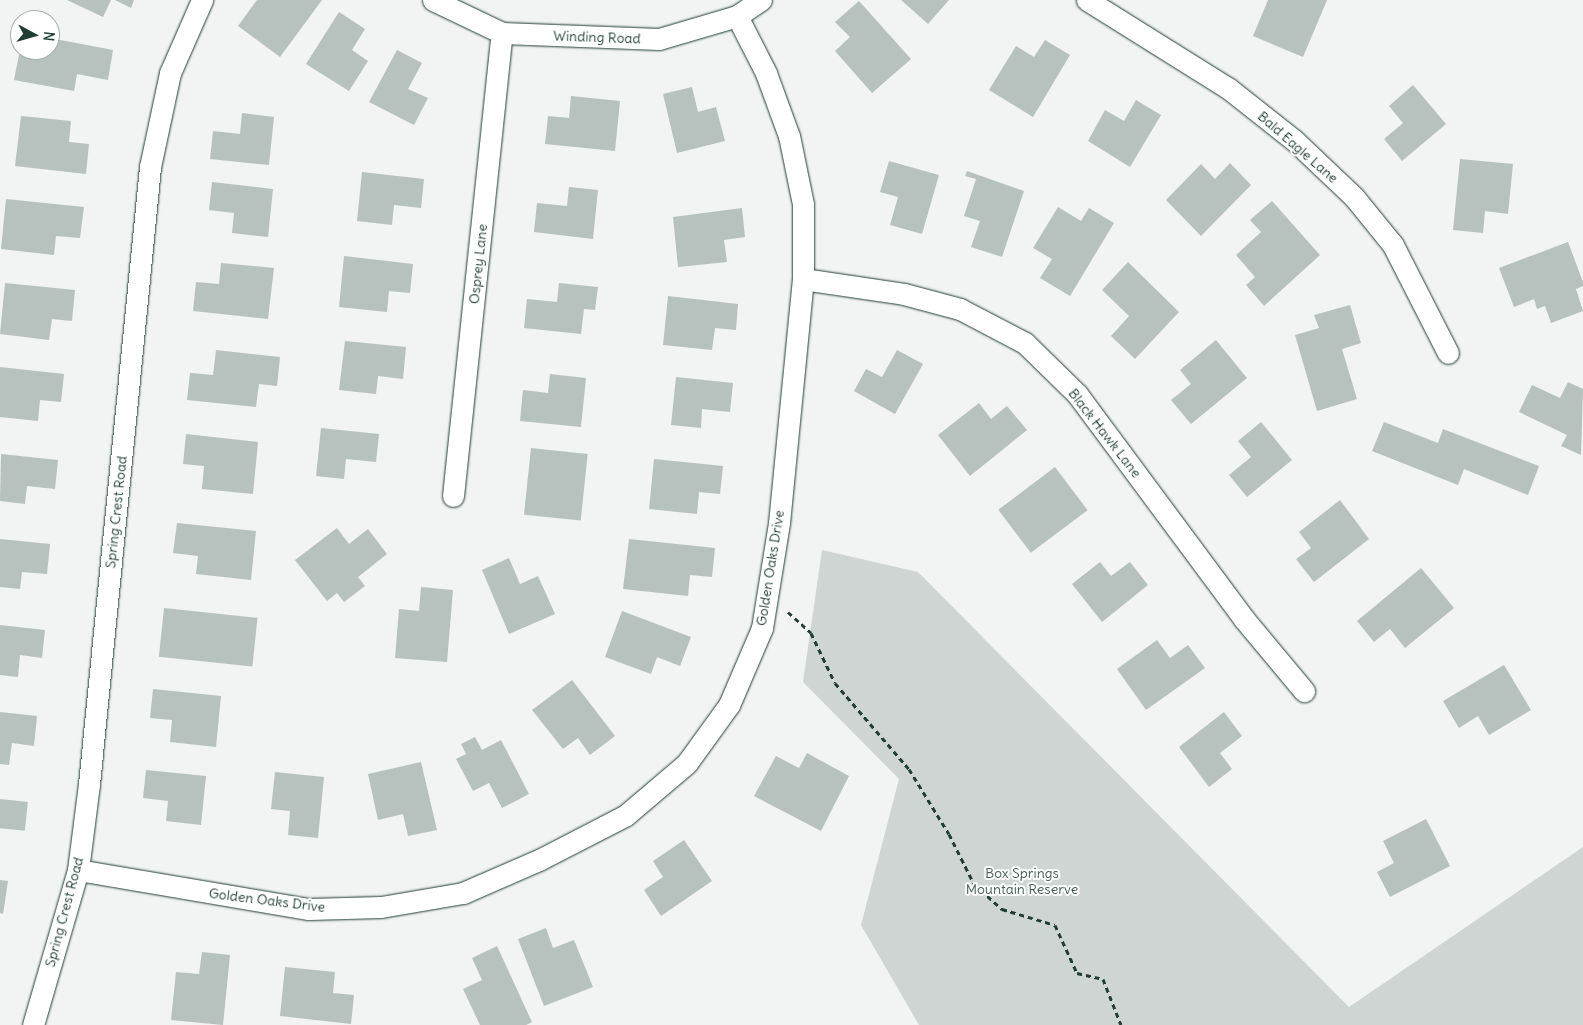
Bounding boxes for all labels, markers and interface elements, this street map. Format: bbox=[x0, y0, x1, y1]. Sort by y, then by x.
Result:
north arrow bbox=[10, 10, 60, 60]
street label: Winding Road bbox=[553, 27, 641, 47]
text: N bbox=[39, 31, 58, 42]
street label: Bald Eagle Lane bbox=[1254, 108, 1342, 186]
street label: Osprey Lane bbox=[465, 223, 491, 305]
street label: Black Hawk Lane bbox=[1065, 385, 1145, 481]
street label: Spring Crest Road bbox=[102, 455, 130, 569]
street label: Golden Oaks Drive bbox=[753, 509, 787, 627]
street label: Spring Crest Road bbox=[41, 855, 87, 969]
park label: Box Springs Mountain Reserve bbox=[966, 865, 1078, 898]
street label: Golden Oaks Drive bbox=[208, 885, 326, 915]

